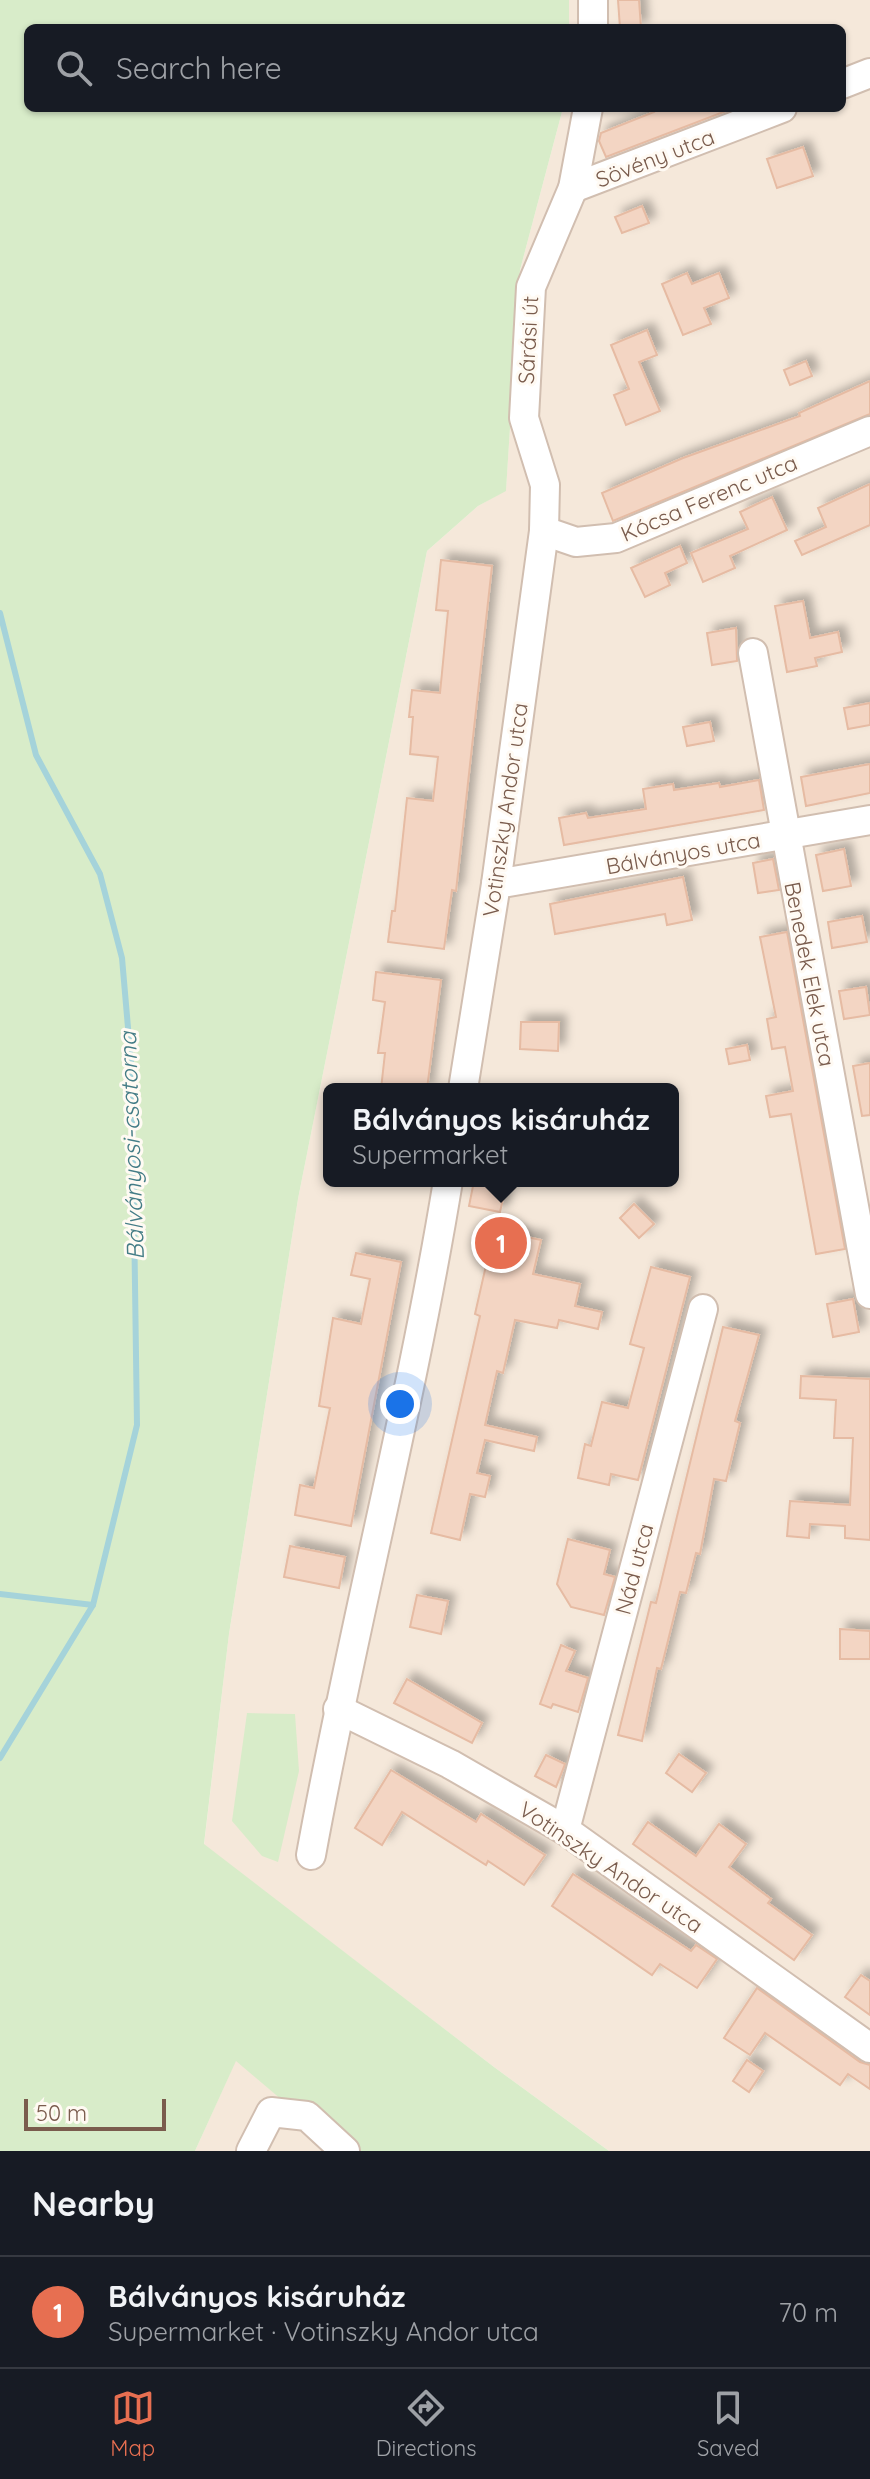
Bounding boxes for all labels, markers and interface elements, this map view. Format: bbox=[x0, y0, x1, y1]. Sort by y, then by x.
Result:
search box bbox=[24, 24, 846, 112]
icon: search bbox=[52, 46, 96, 90]
text: Search here bbox=[116, 49, 282, 87]
street label: Sövény utca bbox=[592, 122, 718, 194]
street label: Sárási út bbox=[512, 295, 544, 385]
street label: Kócsa Ferenc utca bbox=[617, 448, 801, 548]
street label: Votinszky Andor utca bbox=[476, 701, 534, 919]
street label: Bálványos utca bbox=[604, 826, 762, 880]
street label: Benedek Elek utca bbox=[778, 879, 842, 1069]
water label: Bálványosi-csatorna bbox=[112, 1030, 150, 1261]
popup bbox=[323, 1083, 679, 1187]
text: Bálványos kisáruház bbox=[352, 1100, 650, 1138]
text: Supermarket bbox=[352, 1138, 508, 1171]
pin: 1 bbox=[475, 1213, 527, 1273]
your location bbox=[380, 1384, 420, 1424]
street label: Nád utca bbox=[608, 1520, 660, 1618]
street label: Votinszky Andor utca bbox=[514, 1795, 708, 1939]
scale bar bbox=[24, 2095, 166, 2131]
text: 50 m bbox=[36, 2099, 87, 2127]
text: Nearby bbox=[32, 2182, 155, 2225]
text: Bálványos kisáruház bbox=[108, 2277, 406, 2315]
text: 1 bbox=[53, 2296, 63, 2329]
text: 70 m bbox=[778, 2296, 838, 2329]
text: Supermarket · Votinszky Andor utca bbox=[108, 2315, 539, 2348]
tab: Map bbox=[110, 2386, 155, 2462]
tab: Directions bbox=[376, 2386, 476, 2462]
tab: Saved bbox=[697, 2386, 760, 2462]

